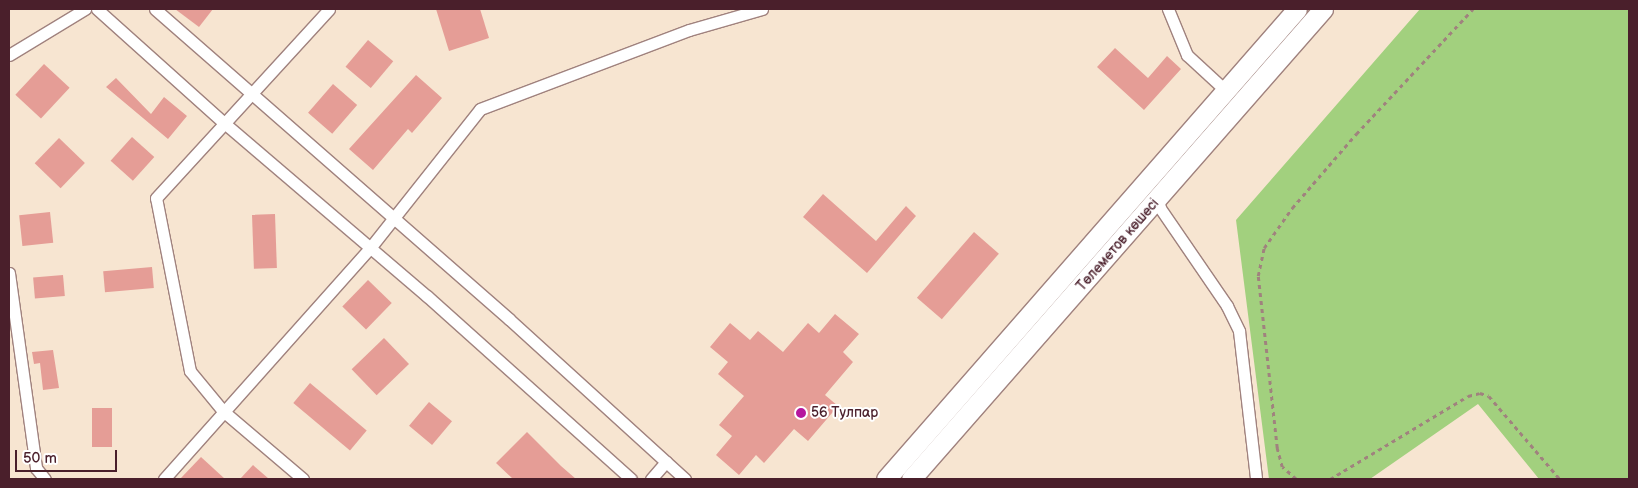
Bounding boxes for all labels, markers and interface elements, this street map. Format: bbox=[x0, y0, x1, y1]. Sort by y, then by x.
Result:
street label: Төлеметов көшесі bbox=[1073, 195, 1163, 295]
place label: 56 Тулпар bbox=[811, 405, 878, 421]
marker: 56 Тулпар bbox=[795, 407, 807, 419]
scale bar bbox=[18, 440, 120, 472]
text: 50 m bbox=[23, 449, 57, 468]

